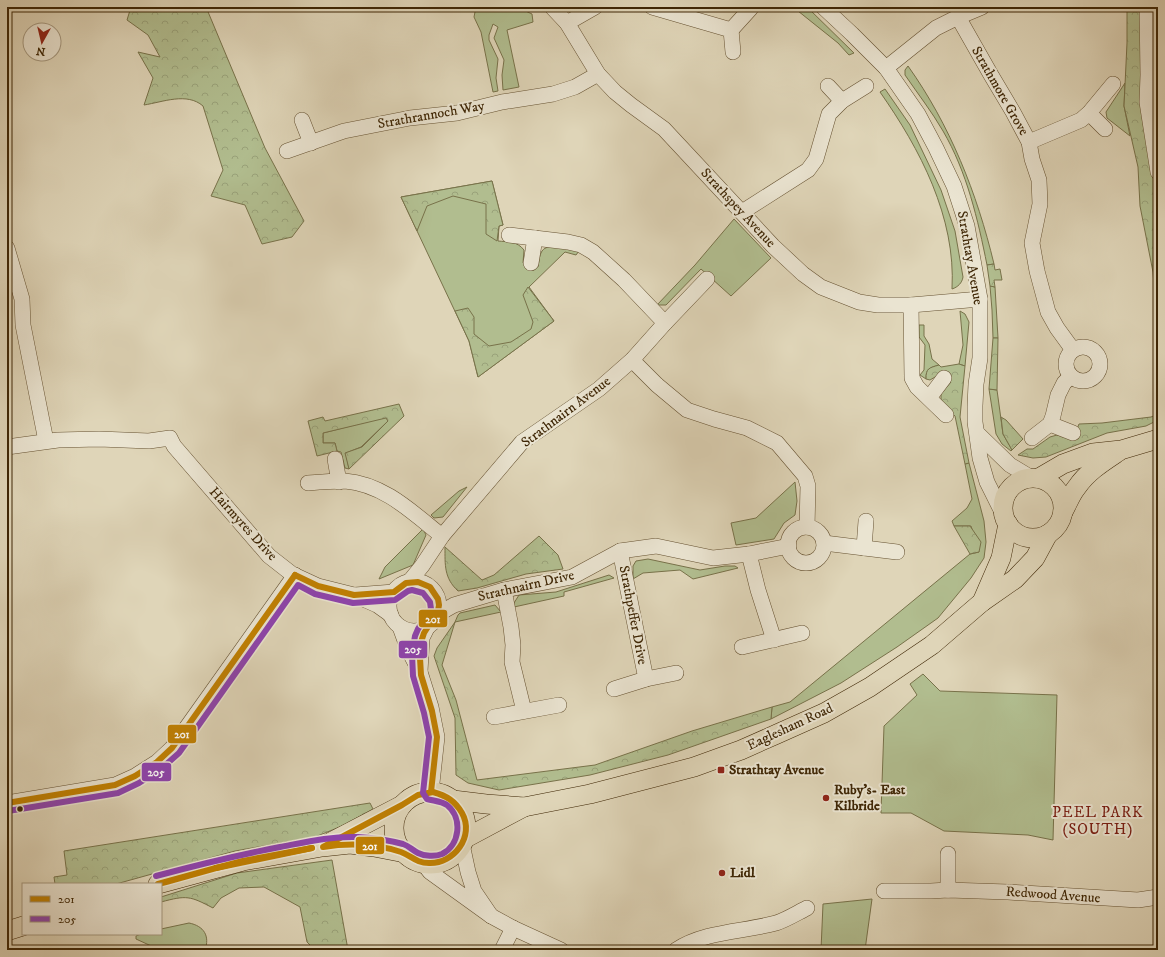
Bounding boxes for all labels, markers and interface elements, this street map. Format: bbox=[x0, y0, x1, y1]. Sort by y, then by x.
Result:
north arrow bbox=[22, 22, 62, 62]
text: N bbox=[35, 43, 46, 58]
street label: Strathmore Grove bbox=[967, 43, 1033, 139]
street label: Strathrannoch Way bbox=[376, 97, 486, 133]
street label: Strathspey Avenue bbox=[697, 164, 780, 252]
street label: Strathtay Avenue bbox=[953, 210, 987, 307]
street label: Strathnairn Avenue bbox=[518, 372, 615, 452]
street label: Hairmyres Drive bbox=[205, 483, 281, 565]
street label: Strathpeffer Drive bbox=[615, 564, 651, 666]
street label: Strathnairn Drive bbox=[476, 566, 576, 606]
line badge: 201 bbox=[418, 609, 448, 628]
text: 201 bbox=[425, 613, 441, 627]
line badge: 205 bbox=[398, 640, 428, 659]
text: 205 bbox=[405, 643, 422, 657]
street label: Eaglesham Road bbox=[744, 699, 836, 755]
line badge: 201 bbox=[167, 724, 197, 744]
text: 201 bbox=[174, 728, 190, 742]
place label: Strathtay Avenue bbox=[729, 761, 824, 779]
line badge: 205 bbox=[141, 762, 172, 782]
marker: Strathtay Avenue bbox=[716, 765, 726, 775]
text: 205 bbox=[148, 766, 165, 780]
place label: Ruby's- East Kilbride bbox=[834, 781, 906, 815]
marker: Ruby's- East Kilbride bbox=[821, 793, 831, 803]
district label: PEEL PARK (SOUTH) bbox=[1052, 803, 1144, 839]
unlabelled marker bbox=[15, 804, 25, 814]
line badge: 201 bbox=[355, 836, 385, 855]
text: 201 bbox=[362, 840, 378, 854]
place label: Lidl bbox=[730, 864, 756, 882]
marker: Lidl bbox=[717, 868, 727, 878]
legend bbox=[22, 883, 162, 935]
street label: Redwood Avenue bbox=[1005, 883, 1101, 907]
text: 201 bbox=[58, 892, 75, 907]
text: 205 bbox=[58, 912, 76, 927]

